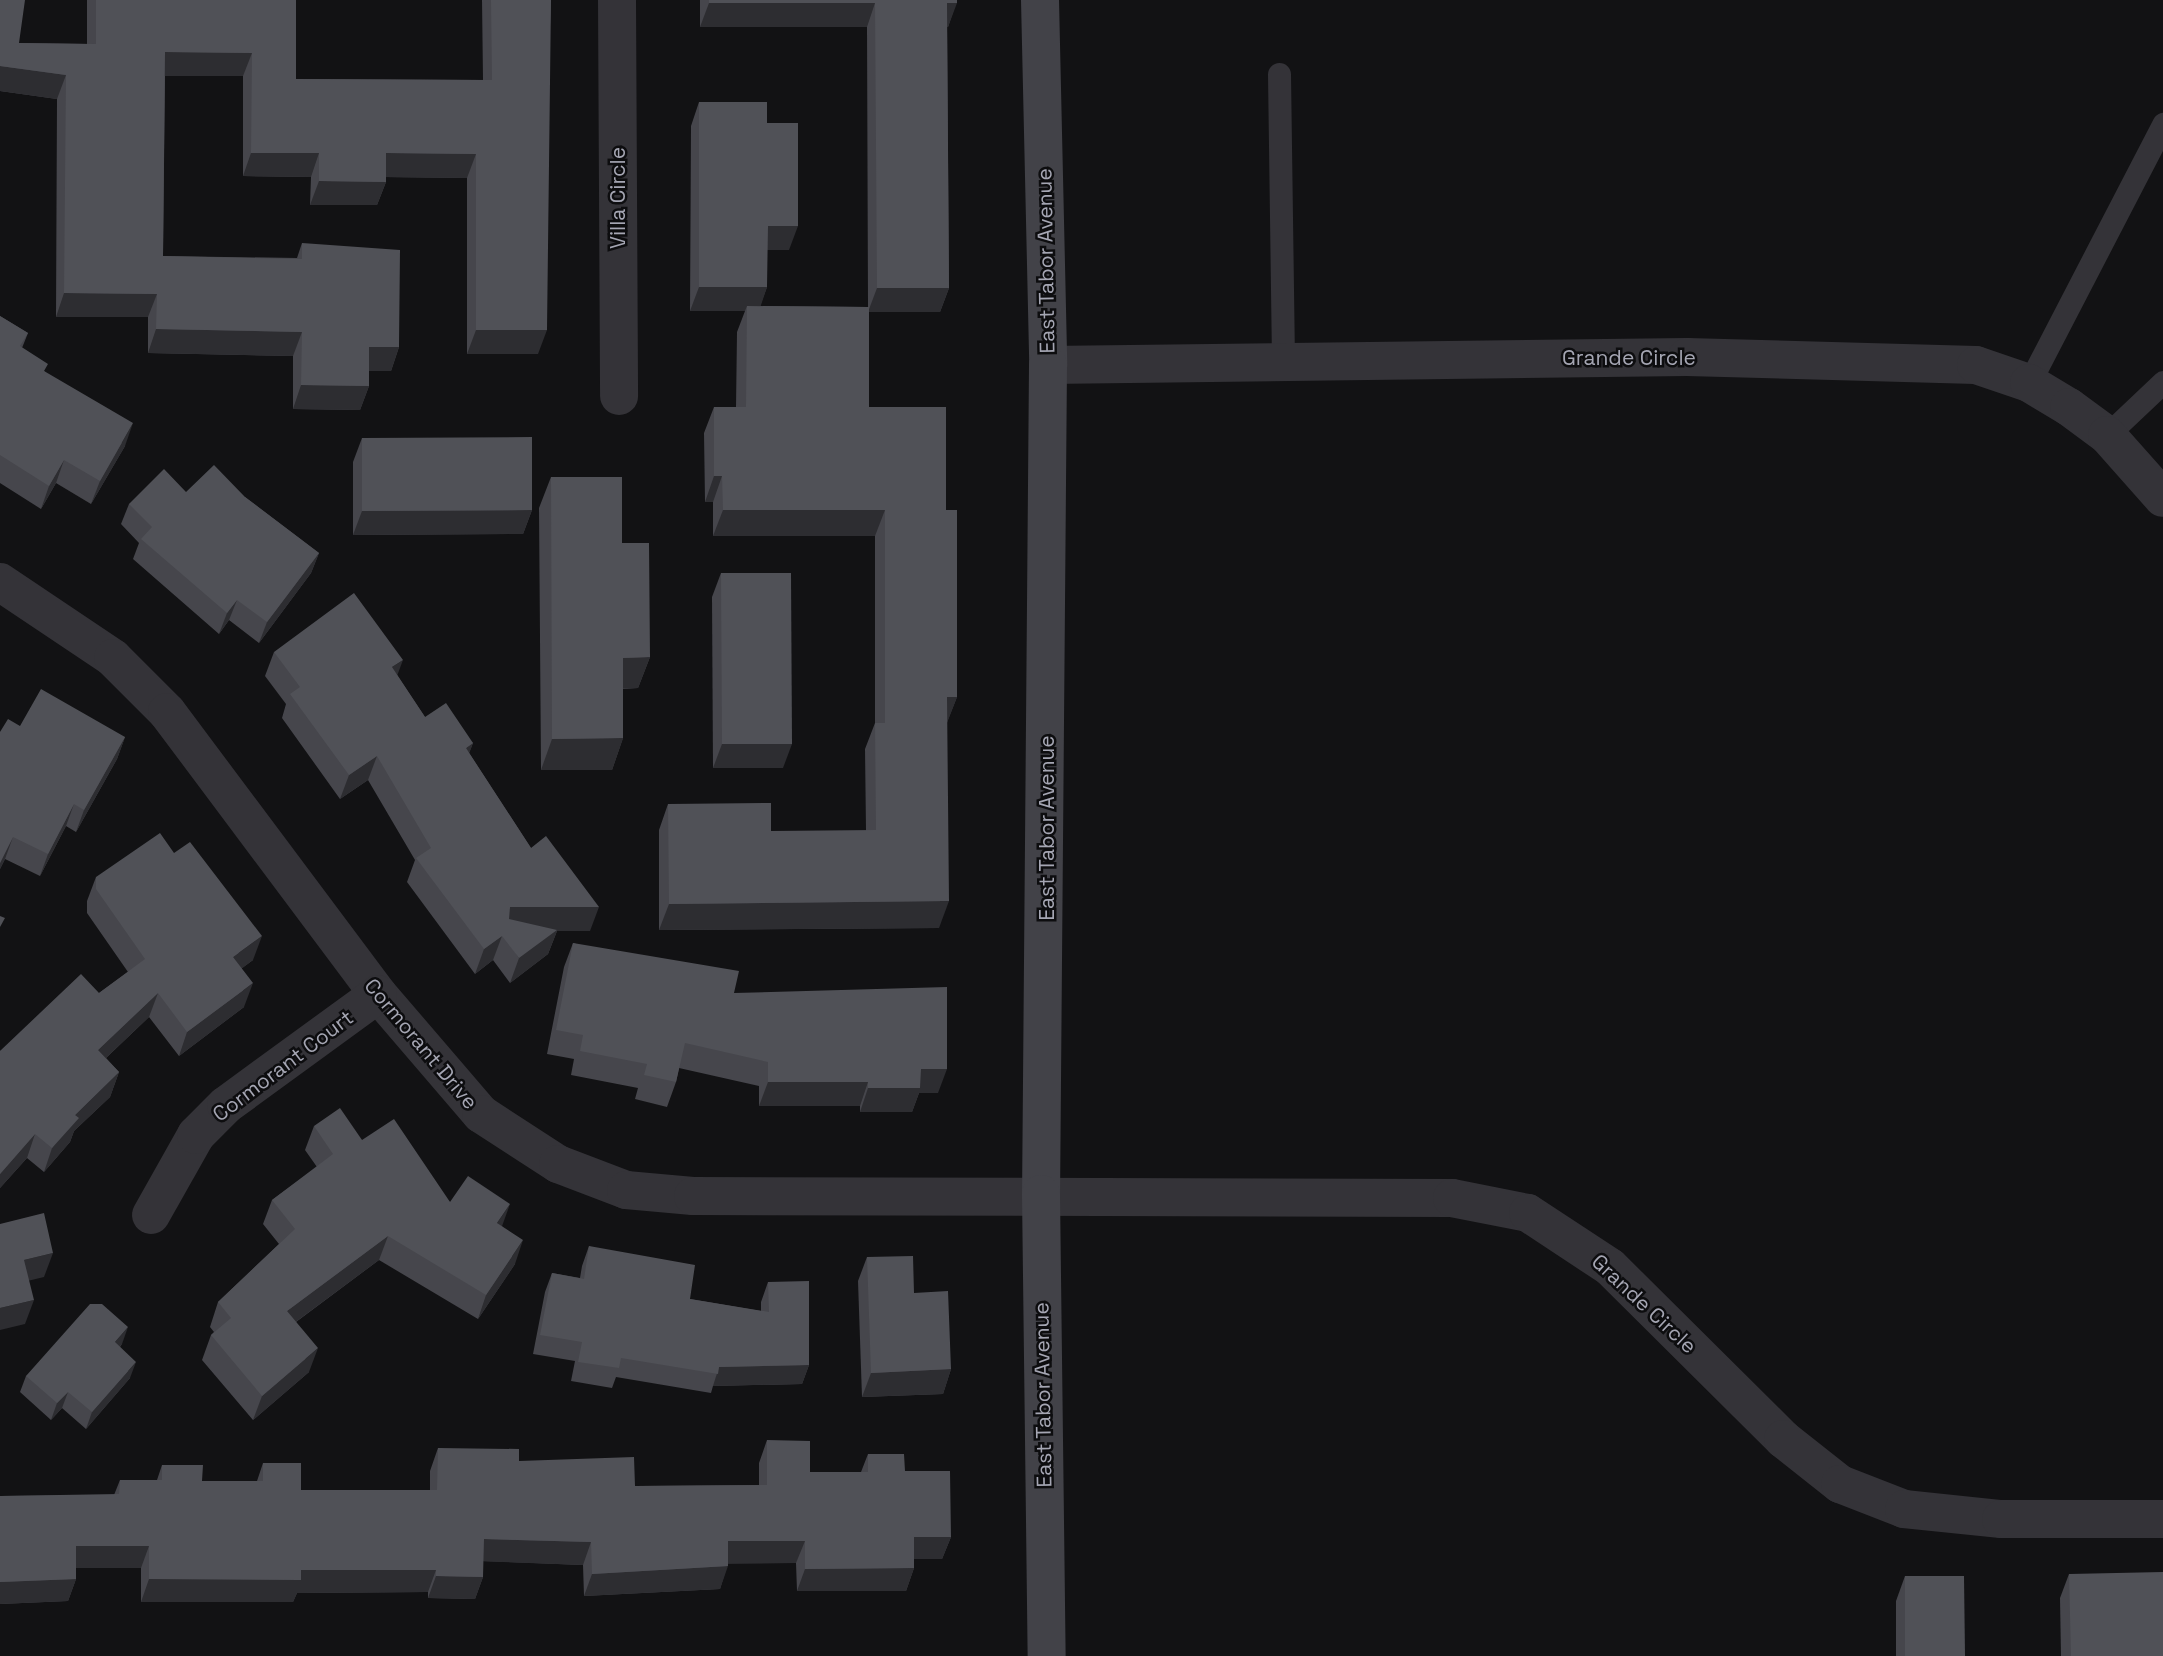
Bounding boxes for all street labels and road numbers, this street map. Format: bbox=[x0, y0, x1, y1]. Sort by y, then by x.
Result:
street label: Villa Circle bbox=[605, 147, 631, 249]
street label: East Tabor Avenue bbox=[1032, 168, 1060, 354]
street label: Grande Circle bbox=[1562, 345, 1696, 371]
street label: East Tabor Avenue bbox=[1034, 735, 1060, 921]
street label: Cormorant Drive bbox=[359, 973, 483, 1115]
street label: Cormorant Court bbox=[208, 1005, 358, 1127]
street label: Grande Circle bbox=[1586, 1249, 1702, 1359]
street label: East Tabor Avenue bbox=[1029, 1302, 1057, 1488]

